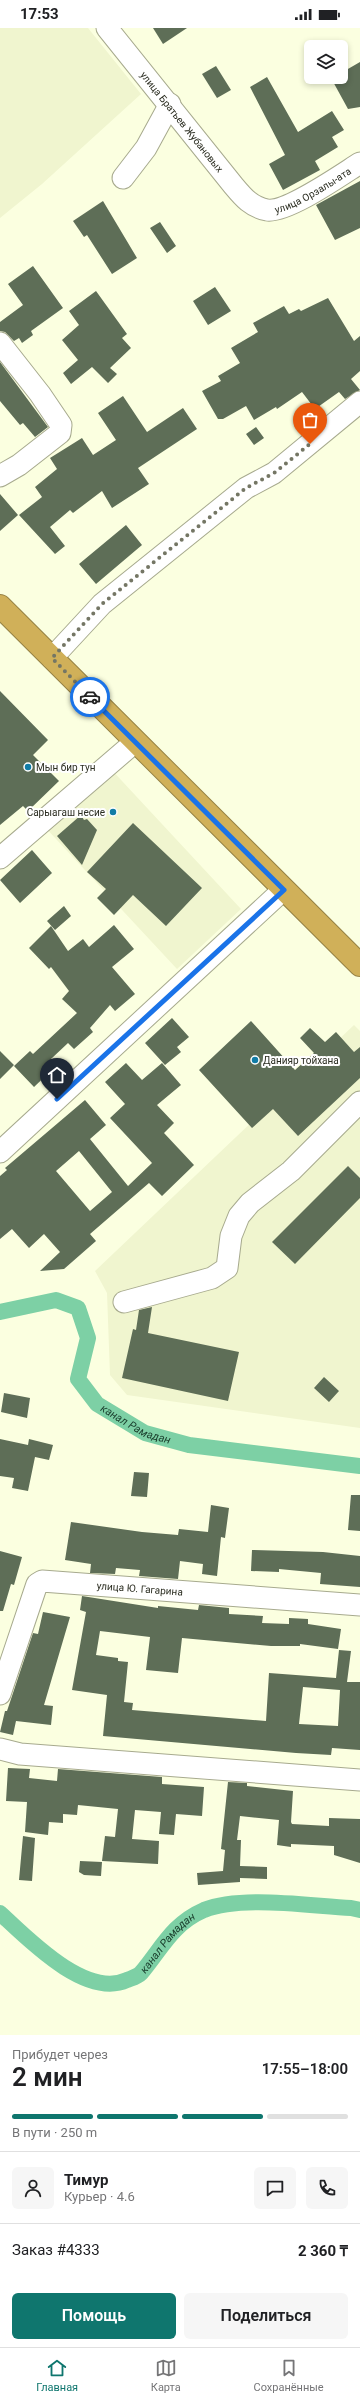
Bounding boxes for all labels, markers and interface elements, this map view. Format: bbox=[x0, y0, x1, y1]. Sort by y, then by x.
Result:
text: 17:53 bbox=[20, 5, 59, 23]
map controls bbox=[304, 40, 348, 84]
button: layers bbox=[304, 40, 348, 84]
street label: улица Братьев Жубановых bbox=[138, 69, 225, 174]
street label: улица Орзалы-ата bbox=[274, 165, 353, 215]
pin bbox=[293, 403, 327, 444]
icon: bag bbox=[299, 409, 321, 431]
courier bbox=[70, 677, 110, 717]
icon: car bbox=[79, 686, 101, 708]
marker: Мын бир тун bbox=[23, 762, 33, 772]
place label: Мын бир тун bbox=[36, 762, 95, 773]
place label: Сарыагаш несие bbox=[27, 807, 105, 818]
marker: Сарыагаш несие bbox=[108, 807, 118, 817]
marker: Данияр тойхана bbox=[250, 1055, 260, 1065]
place label: Данияр тойхана bbox=[263, 1055, 339, 1066]
pin bbox=[40, 1058, 74, 1099]
icon: home bbox=[46, 1064, 68, 1086]
water label: канал Рамадан bbox=[98, 1402, 172, 1447]
street label: улица Ю. Гагарина bbox=[96, 1580, 183, 1598]
water label: канал Рамадан bbox=[138, 1910, 198, 1976]
text: Прибудет через bbox=[12, 2047, 108, 2062]
text: 17:55–18:00 bbox=[262, 2060, 348, 2078]
text: 2 мин bbox=[12, 2062, 83, 2092]
text: В пути · 250 m bbox=[12, 2125, 97, 2140]
button: person bbox=[12, 2167, 54, 2209]
button: chat bbox=[254, 2167, 296, 2209]
button: phone bbox=[306, 2167, 348, 2209]
text: Тимур bbox=[64, 2171, 108, 2189]
text: Курьер · 4.6 bbox=[64, 2189, 135, 2204]
text: Заказ #4333 bbox=[12, 2241, 100, 2259]
text: 2 360 ₸ bbox=[298, 2242, 348, 2260]
button: Помощь bbox=[12, 2293, 176, 2339]
button: Поделиться bbox=[184, 2293, 348, 2339]
tab: Главная bbox=[36, 2357, 78, 2394]
tab: Карта bbox=[151, 2357, 181, 2394]
tab: Сохранённые bbox=[253, 2357, 324, 2394]

